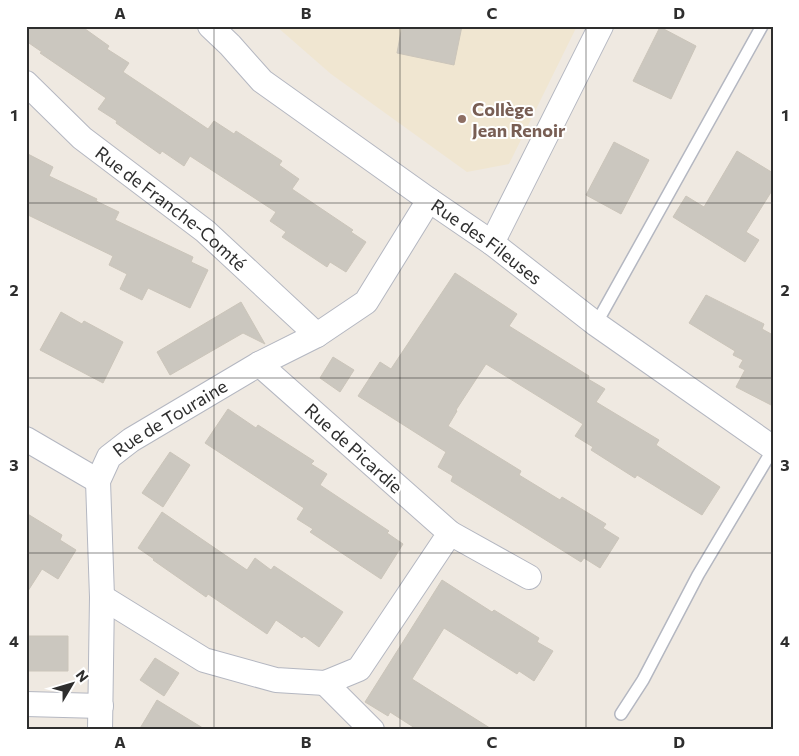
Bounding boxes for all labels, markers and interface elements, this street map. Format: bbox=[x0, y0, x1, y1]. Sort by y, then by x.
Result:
text: A bbox=[114, 3, 126, 22]
text: B bbox=[301, 3, 312, 22]
text: C bbox=[487, 3, 498, 22]
text: D bbox=[673, 3, 685, 22]
place label: Collège Jean Renoir bbox=[472, 98, 566, 141]
text: 1 bbox=[10, 105, 18, 124]
text: 1 bbox=[781, 105, 789, 124]
marker: Collège Jean Renoir bbox=[456, 113, 468, 125]
street label: Rue de Franche-Comté bbox=[91, 141, 251, 275]
street label: Rue des Fileuses bbox=[427, 194, 547, 289]
text: 2 bbox=[9, 280, 19, 299]
text: 2 bbox=[780, 280, 790, 299]
street label: Rue de Touraine bbox=[108, 374, 231, 461]
street label: Rue de Picardie bbox=[301, 398, 407, 498]
text: 3 bbox=[9, 455, 19, 474]
text: 3 bbox=[780, 455, 790, 474]
text: 4 bbox=[9, 631, 19, 650]
text: 4 bbox=[780, 631, 790, 650]
north arrow bbox=[48, 658, 98, 708]
text: N bbox=[73, 666, 93, 685]
text: A bbox=[114, 732, 126, 751]
text: B bbox=[301, 732, 312, 751]
text: C bbox=[487, 732, 498, 751]
text: D bbox=[673, 732, 685, 751]

